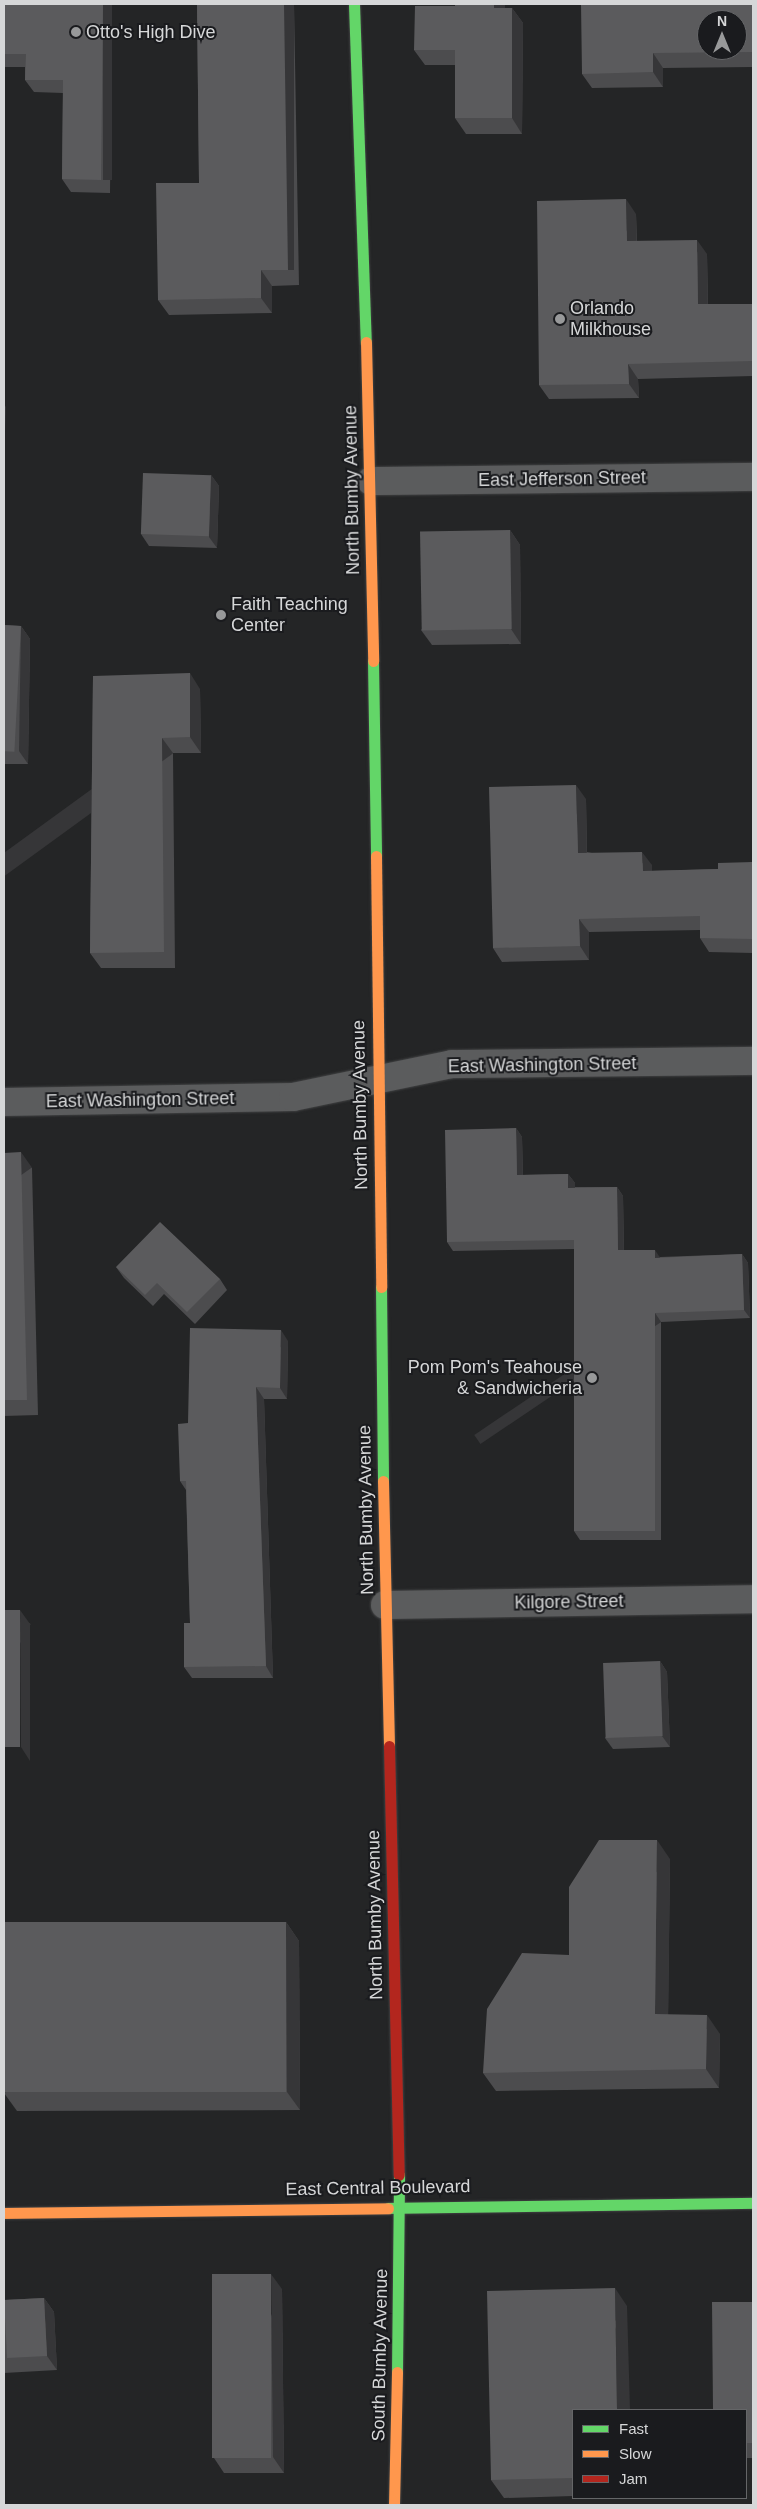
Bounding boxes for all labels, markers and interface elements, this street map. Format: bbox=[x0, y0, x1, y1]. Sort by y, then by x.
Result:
north arrow bbox=[697, 10, 747, 60]
text: N bbox=[717, 13, 727, 29]
place label: Otto's High Dive bbox=[86, 21, 215, 43]
marker: Otto's High Dive bbox=[70, 26, 82, 38]
place label: Orlando Milkhouse bbox=[570, 298, 651, 340]
marker: Orlando Milkhouse bbox=[554, 313, 566, 325]
street label: North Bumby Avenue bbox=[340, 404, 364, 576]
street label: East Jefferson Street bbox=[478, 467, 646, 491]
place label: Faith Teaching Center bbox=[231, 594, 348, 636]
marker: Faith Teaching Center bbox=[215, 609, 227, 621]
street label: North Bumby Avenue bbox=[348, 1019, 372, 1191]
street label: East Washington Street bbox=[448, 1053, 636, 1077]
street label: East Washington Street bbox=[46, 1088, 234, 1112]
place label: Pom Pom's Teahouse & Sandwicheria bbox=[407, 1357, 582, 1400]
marker: Pom Pom's Teahouse & Sandwicheria bbox=[586, 1372, 598, 1384]
street label: North Bumby Avenue bbox=[354, 1424, 378, 1596]
street label: Kilgore Street bbox=[514, 1590, 624, 1614]
street label: North Bumby Avenue bbox=[363, 1829, 387, 2001]
street label: East Central Boulevard bbox=[285, 2176, 471, 2200]
street label: South Bumby Avenue bbox=[368, 2268, 392, 2442]
legend bbox=[572, 2409, 747, 2499]
text: Fast bbox=[619, 2420, 648, 2437]
text: Slow bbox=[619, 2445, 652, 2462]
text: Jam bbox=[619, 2470, 647, 2487]

